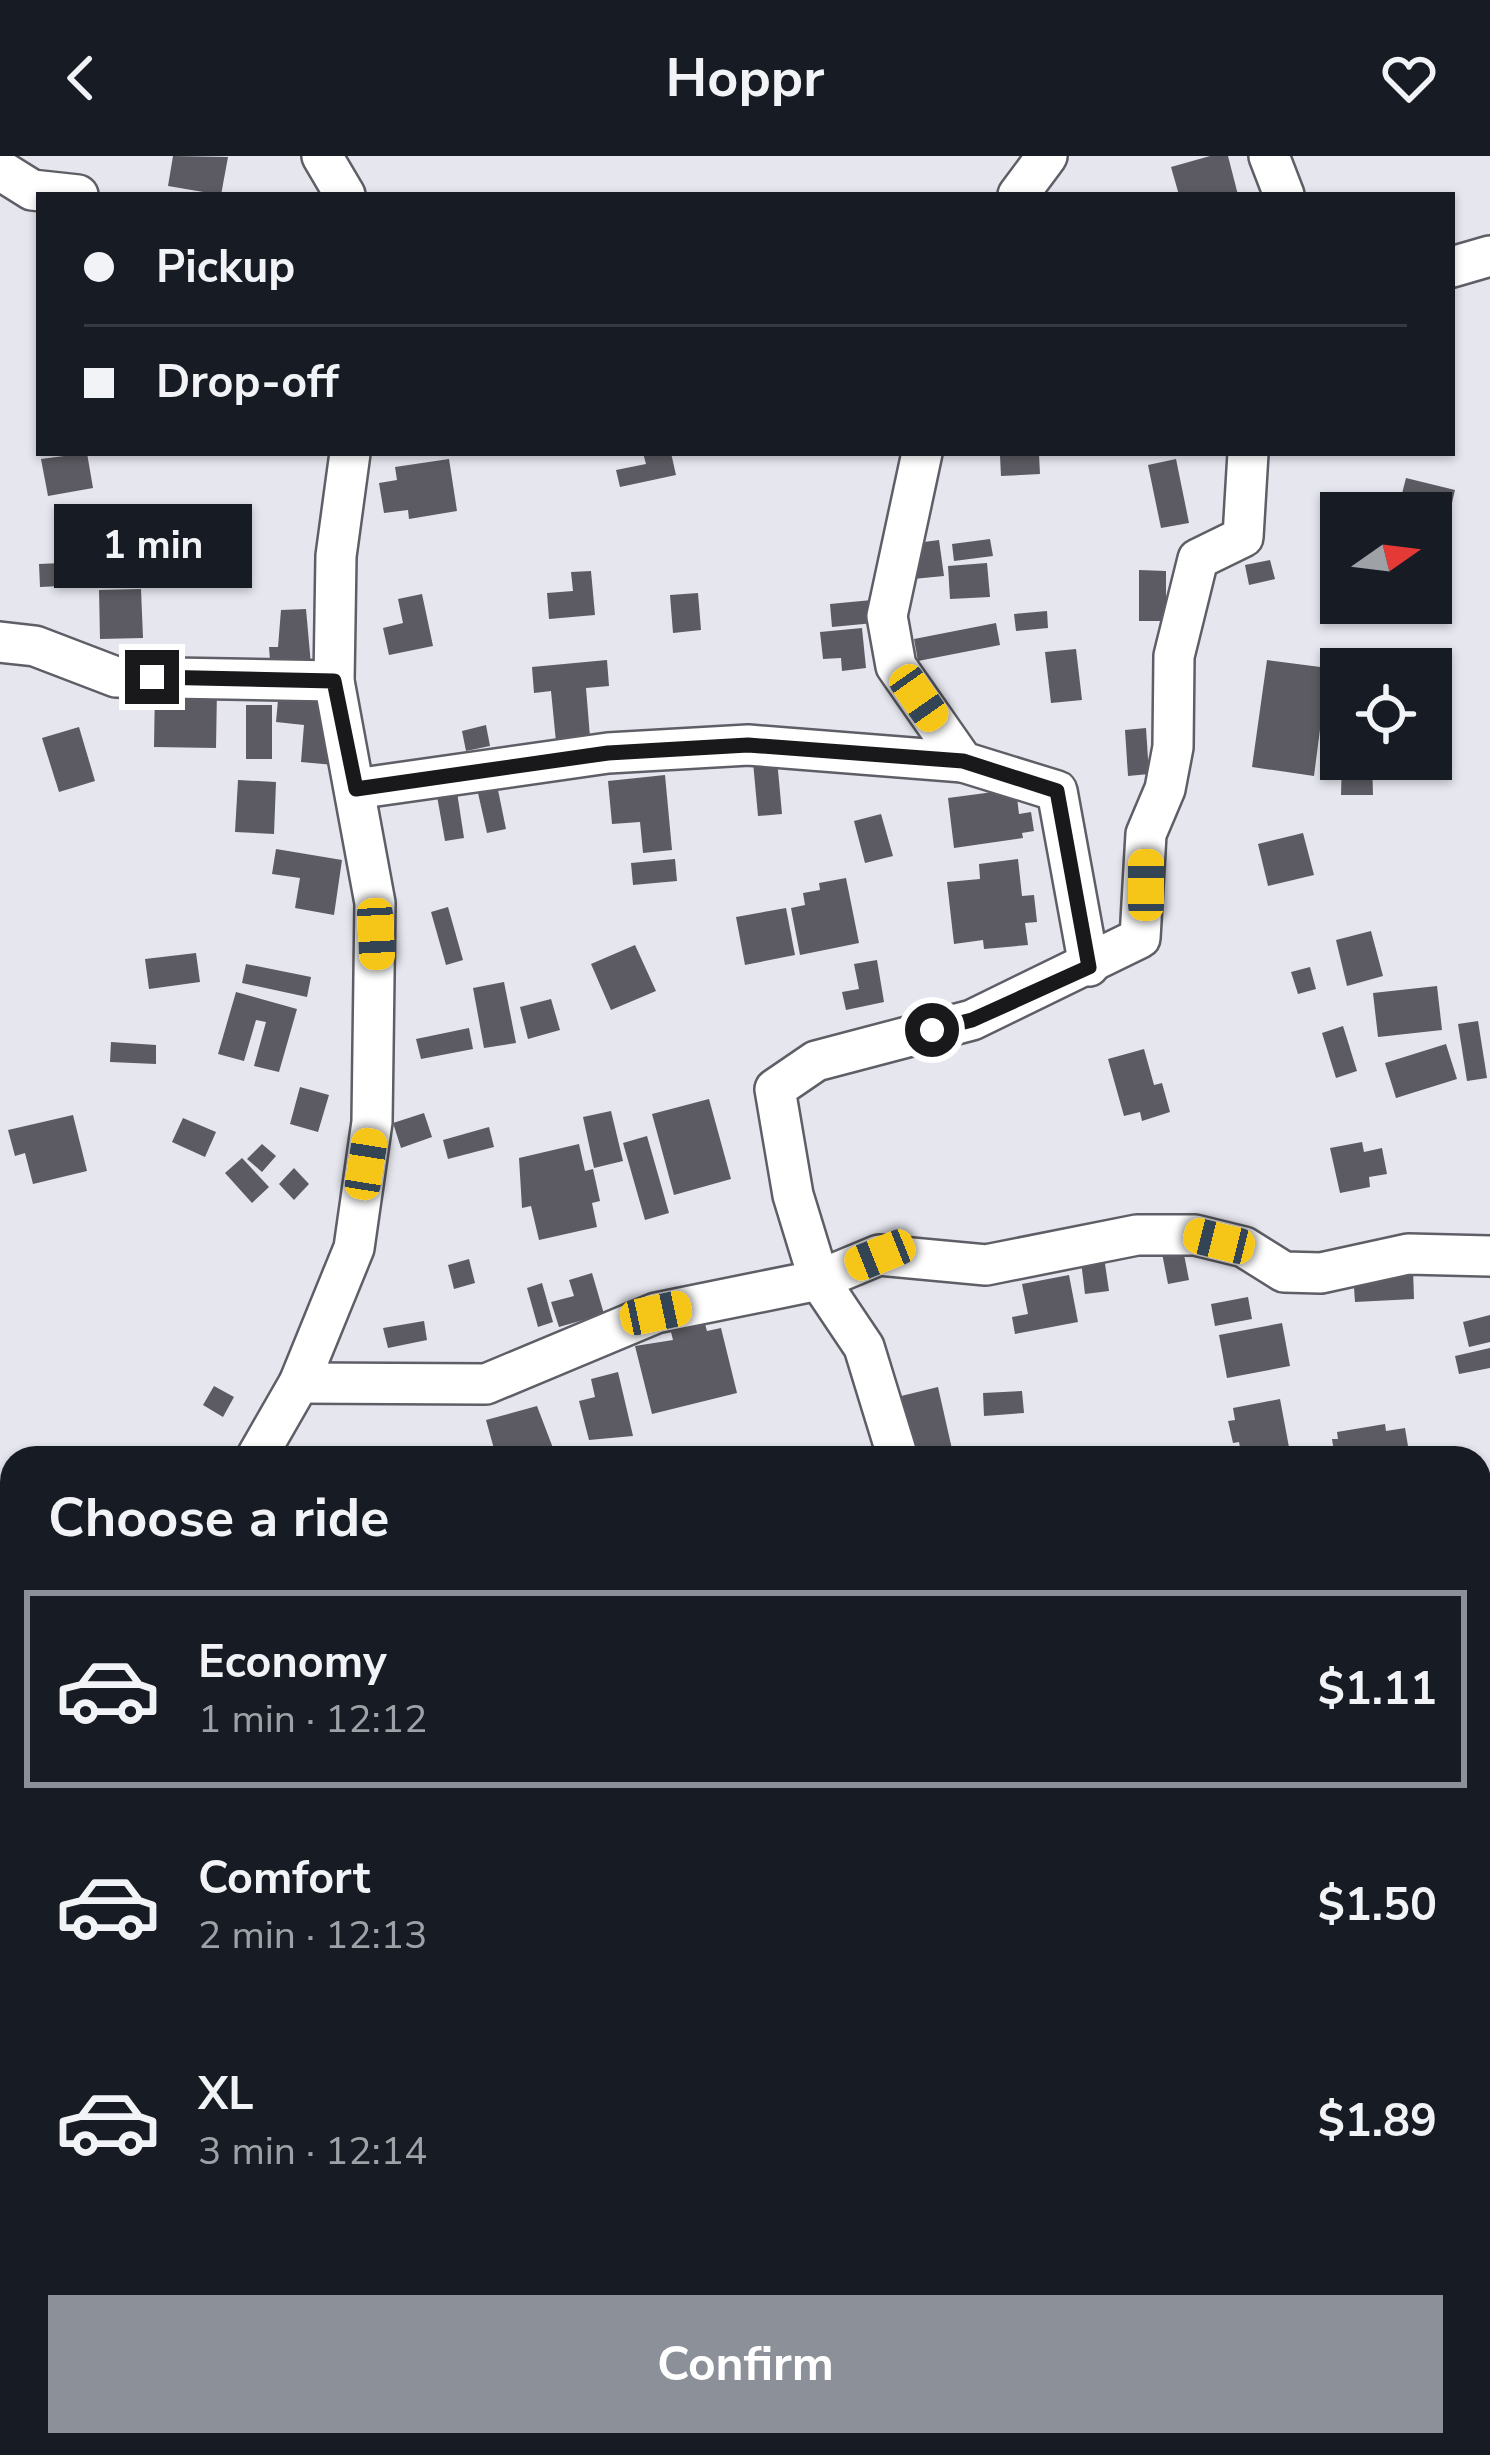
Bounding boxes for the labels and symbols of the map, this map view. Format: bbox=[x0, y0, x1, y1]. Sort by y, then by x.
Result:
north arrow bbox=[1320, 492, 1452, 624]
callout: 1 min bbox=[53, 503, 251, 587]
route end bbox=[125, 650, 179, 704]
car bbox=[884, 658, 954, 738]
car bbox=[1128, 849, 1164, 921]
car bbox=[356, 897, 396, 971]
route start bbox=[905, 1003, 959, 1057]
car bbox=[343, 1126, 389, 1202]
car bbox=[1180, 1215, 1258, 1267]
car bbox=[840, 1225, 920, 1285]
car bbox=[617, 1288, 695, 1338]

